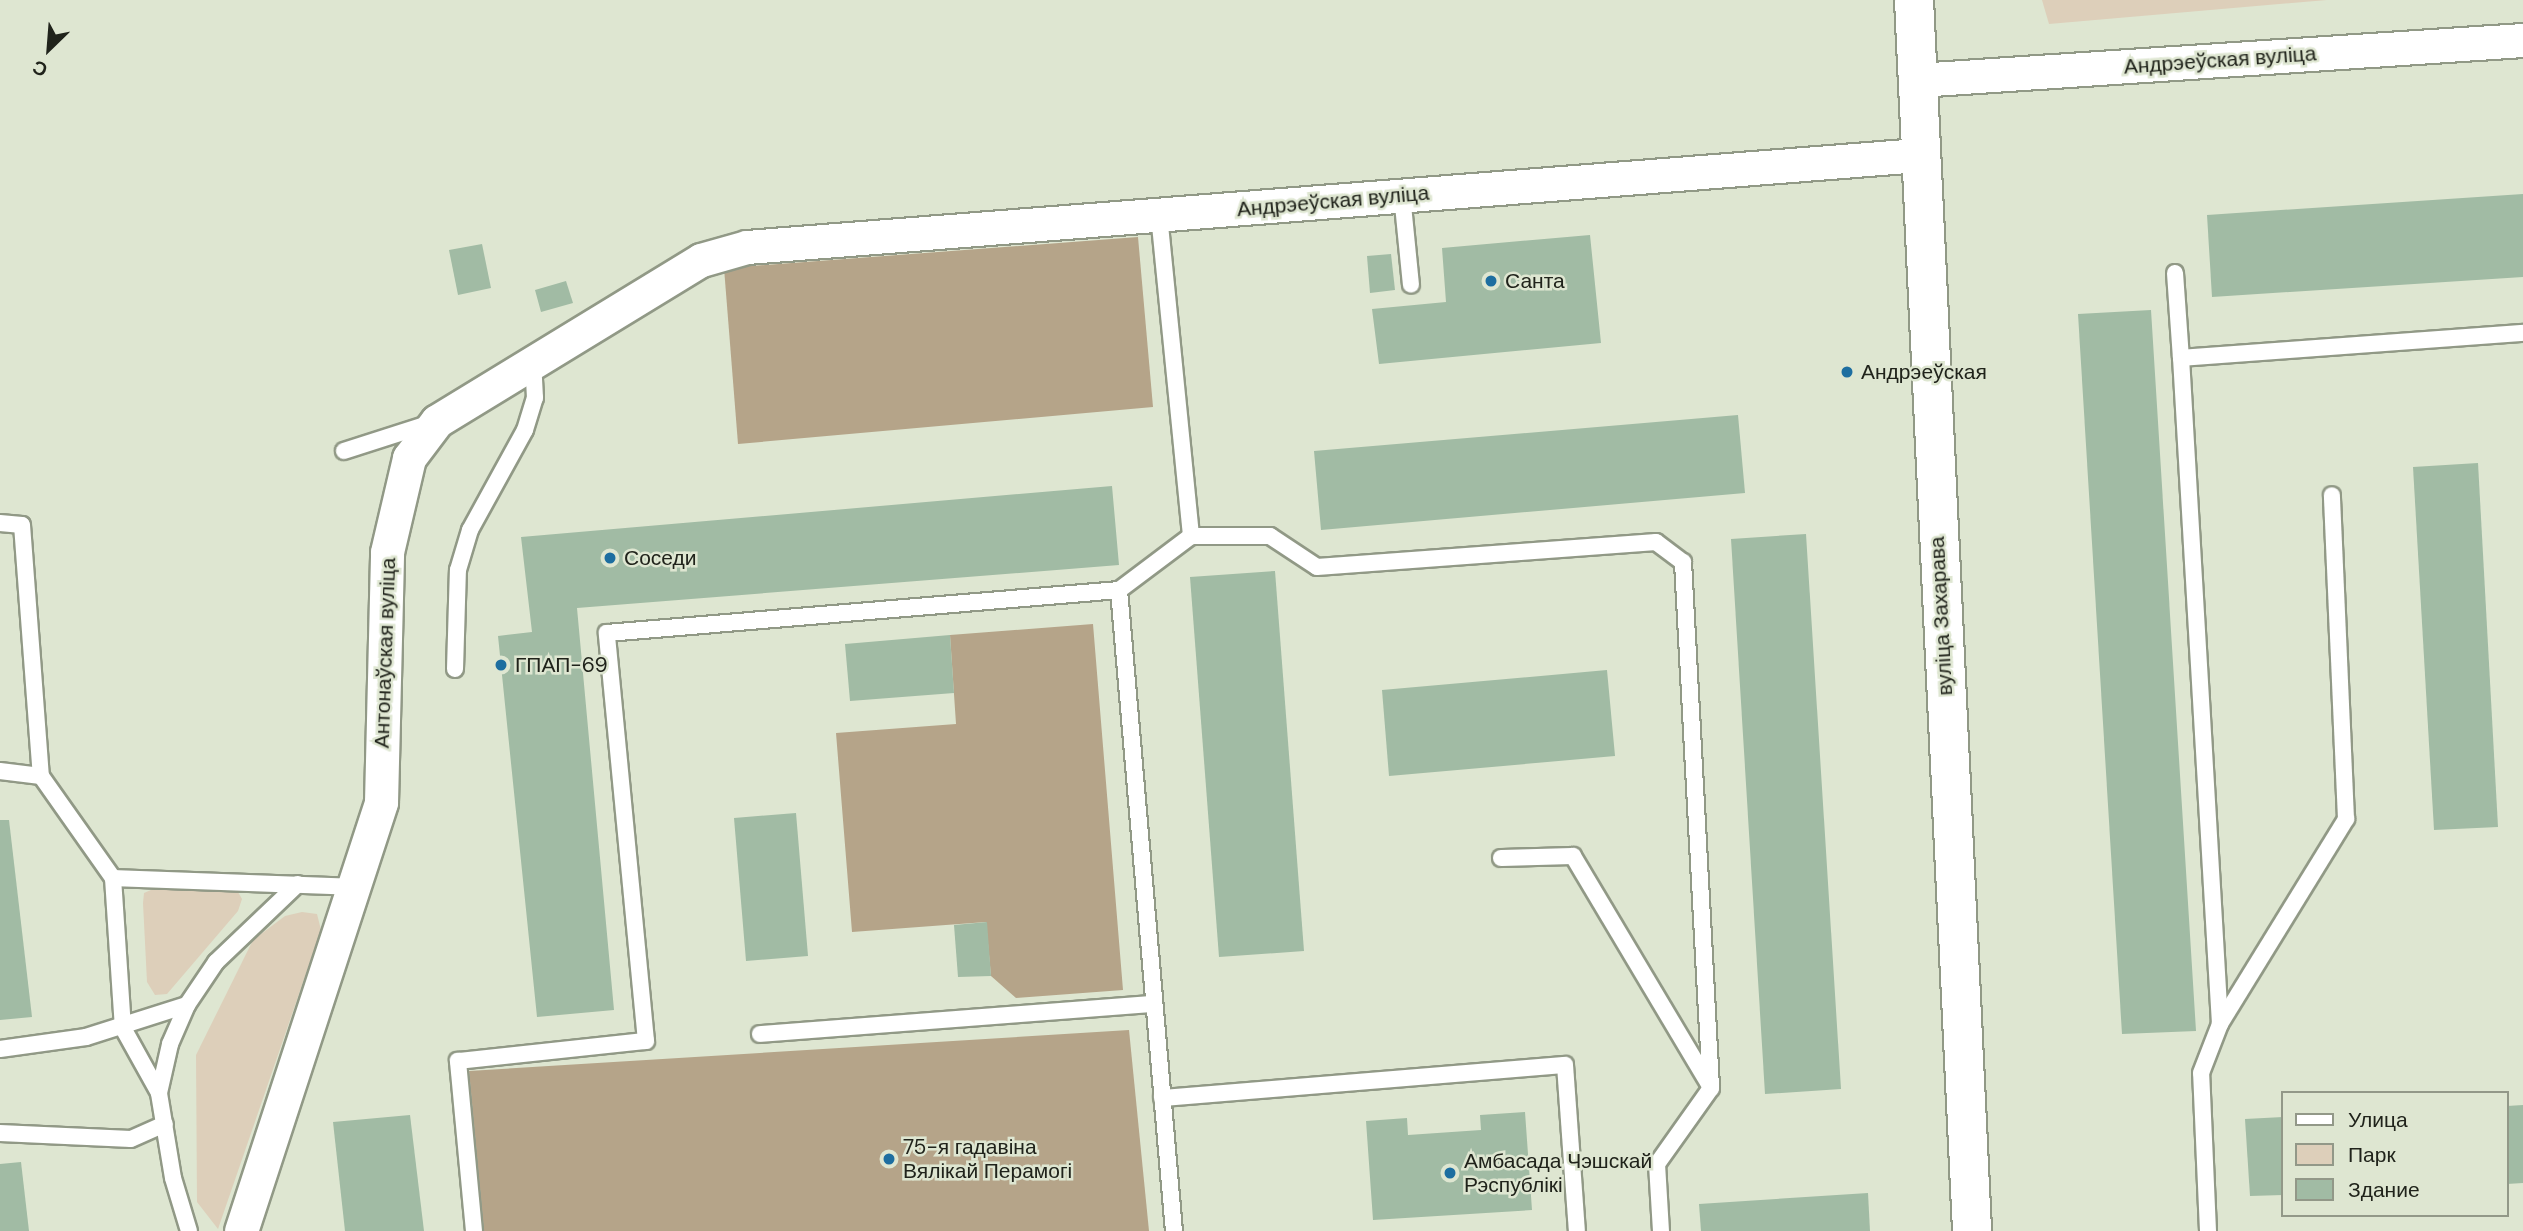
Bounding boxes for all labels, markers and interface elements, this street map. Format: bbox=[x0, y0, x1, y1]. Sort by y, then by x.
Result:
north arrow bbox=[14, 14, 84, 84]
street label: Андрэеўская вуліца bbox=[2123, 41, 2317, 79]
text: С bbox=[28, 54, 51, 83]
street label: Андрэеўская вуліца bbox=[1236, 180, 1430, 222]
place label: Санта bbox=[1505, 268, 1565, 294]
marker: Санта bbox=[1483, 273, 1499, 289]
place label: Андрэеўская bbox=[1861, 359, 1987, 385]
marker: Андрэеўская bbox=[1839, 364, 1855, 380]
street label: вуліца Захарава bbox=[1924, 536, 1958, 696]
place label: Соседи bbox=[624, 545, 697, 571]
marker: Соседи bbox=[602, 550, 618, 566]
street label: Антонаўская вуліца bbox=[369, 557, 401, 749]
place label: ГПАП-69 bbox=[515, 652, 608, 678]
marker: ГПАП-69 bbox=[493, 657, 509, 673]
legend bbox=[2282, 1091, 2509, 1217]
text: Улица bbox=[2348, 1106, 2408, 1134]
place label: 75-я гадавіна Вялікай Перамогі bbox=[903, 1134, 1072, 1184]
text: Парк bbox=[2348, 1141, 2396, 1169]
place label: Амбасада Чэшскай Рэспублікі bbox=[1464, 1148, 1652, 1198]
marker: 75-я гадавіна Вялікай Перамогі bbox=[881, 1151, 897, 1167]
marker: Амбасада Чэшскай Рэспублікі bbox=[1442, 1165, 1458, 1181]
text: Здание bbox=[2348, 1176, 2420, 1204]

